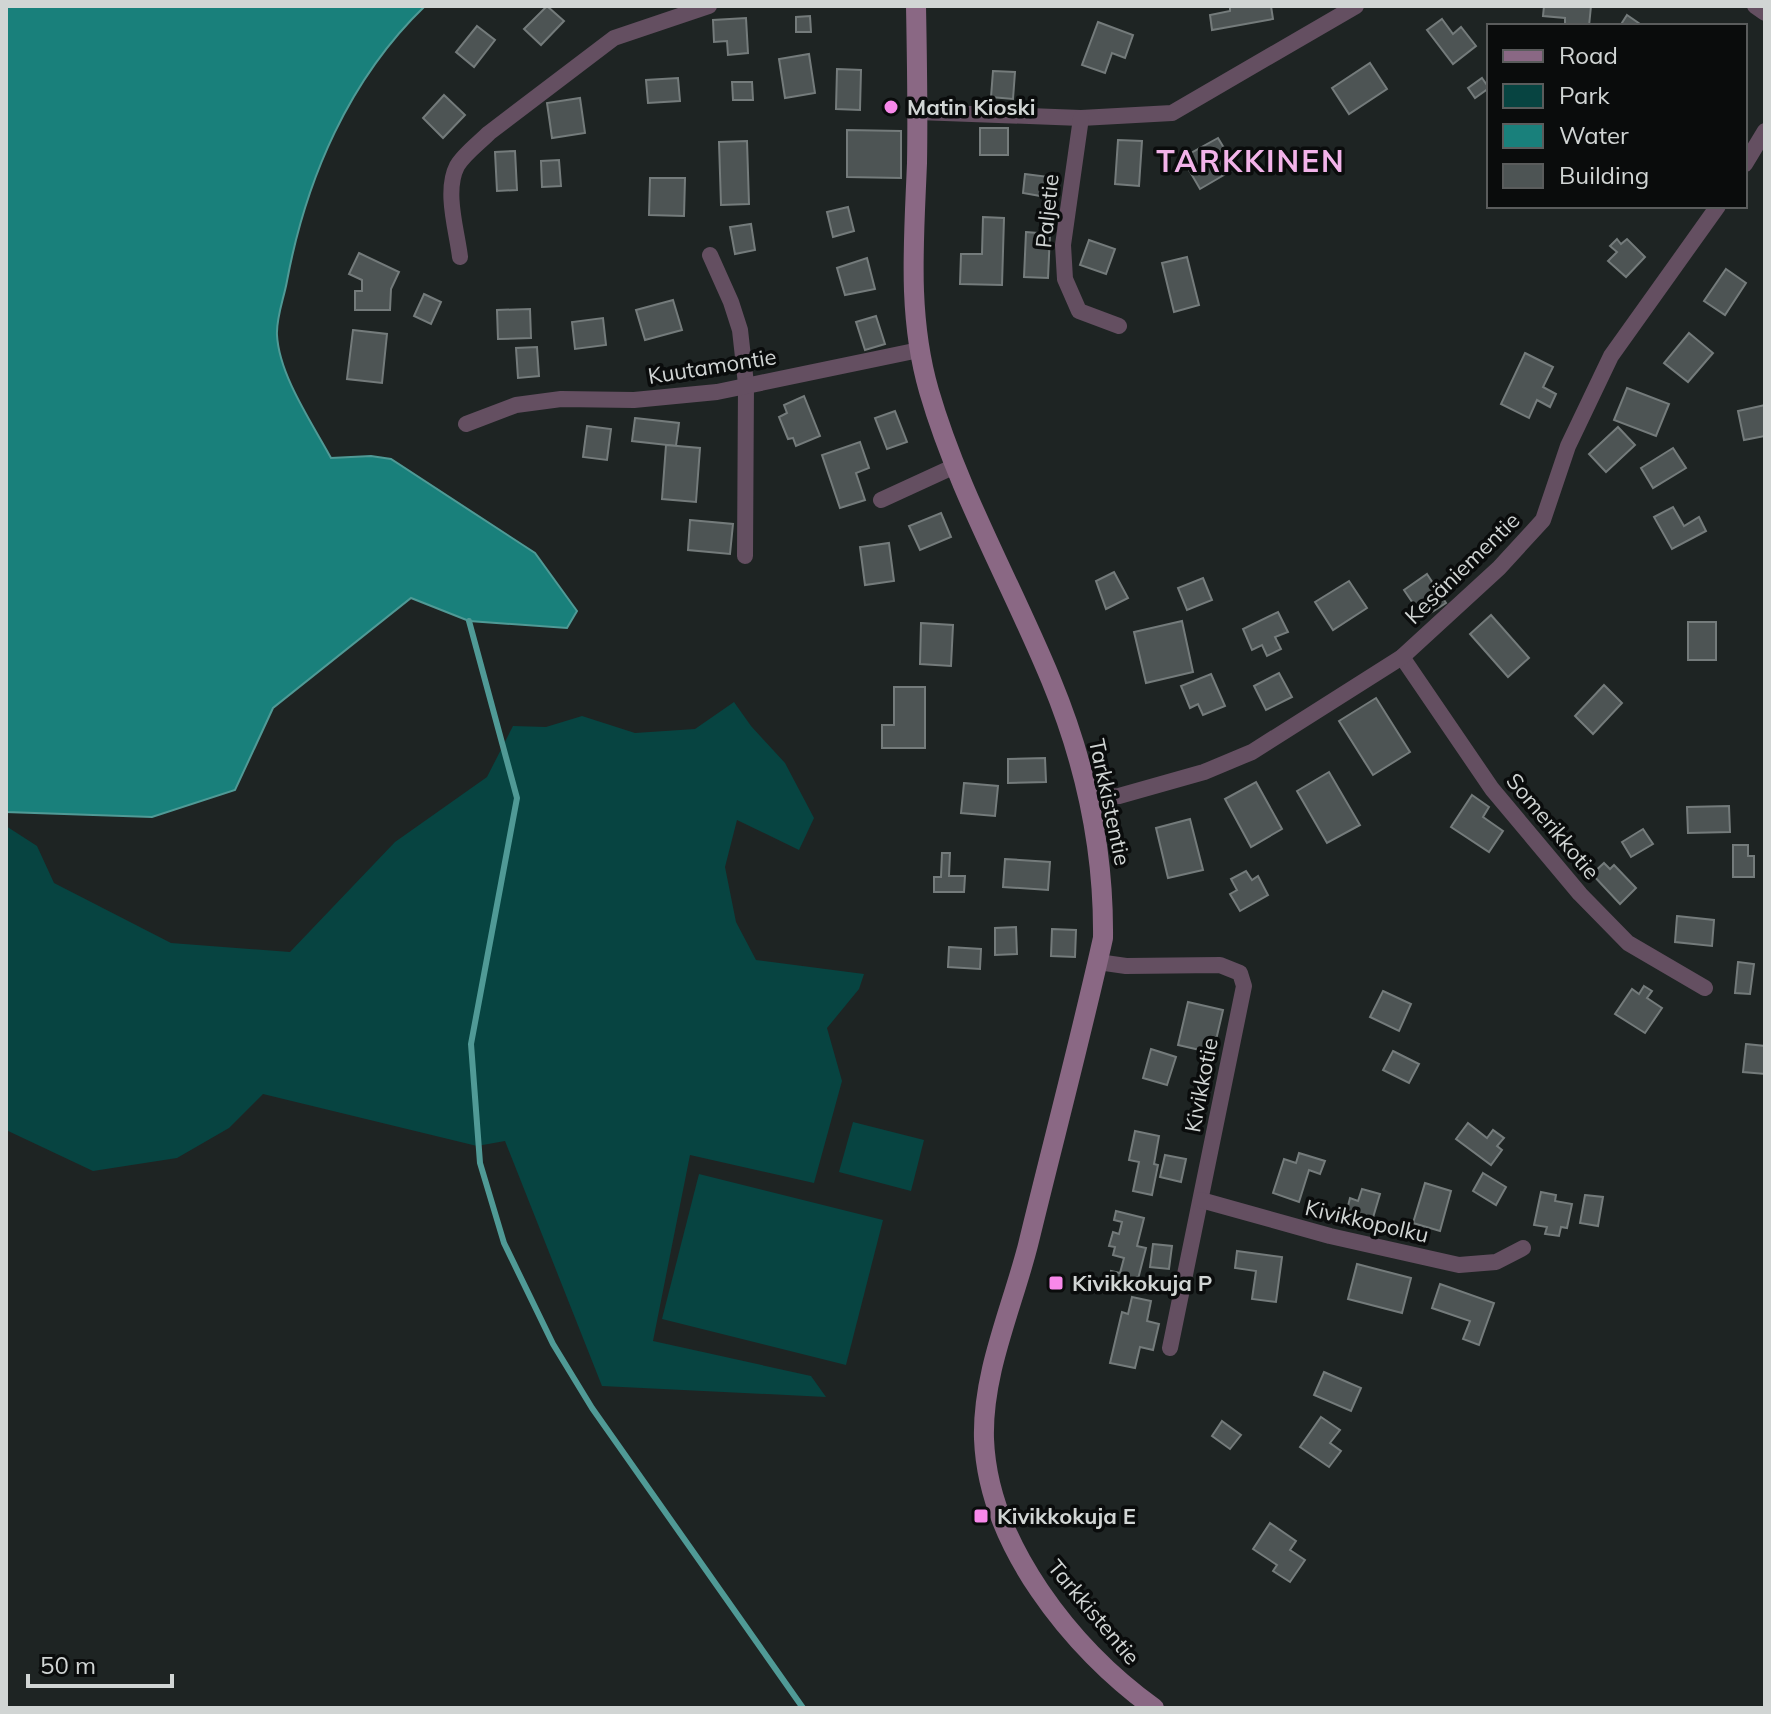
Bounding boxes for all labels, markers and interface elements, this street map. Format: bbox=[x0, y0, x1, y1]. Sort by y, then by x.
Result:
legend bbox=[1487, 24, 1747, 208]
text: Road bbox=[1559, 40, 1618, 70]
text: Park bbox=[1559, 80, 1610, 110]
place label: Matin Kioski bbox=[907, 93, 1035, 121]
marker: Matin Kioski bbox=[882, 98, 900, 116]
text: Water bbox=[1559, 120, 1629, 150]
district label: TARKKINEN bbox=[1156, 142, 1346, 180]
text: Building bbox=[1559, 160, 1649, 190]
street label: Paljetie bbox=[1029, 173, 1065, 249]
street label: Kuutamontie bbox=[646, 342, 778, 390]
street label: Kesäniementie bbox=[1399, 506, 1525, 630]
street label: Tarkkistentie bbox=[1083, 736, 1137, 868]
street label: Somerikkotie bbox=[1500, 767, 1606, 885]
street label: Kivikkotie bbox=[1178, 1035, 1224, 1135]
street label: Kivikkopolku bbox=[1302, 1193, 1432, 1249]
place label: Kivikkokuja P bbox=[1072, 1269, 1213, 1297]
marker: Kivikkokuja P bbox=[1047, 1274, 1065, 1292]
place label: Kivikkokuja E bbox=[997, 1502, 1136, 1530]
marker: Kivikkokuja E bbox=[972, 1507, 990, 1525]
street label: Tarkkistentie bbox=[1042, 1554, 1146, 1670]
scale bar bbox=[28, 1638, 172, 1688]
text: 50 m bbox=[40, 1650, 96, 1680]

